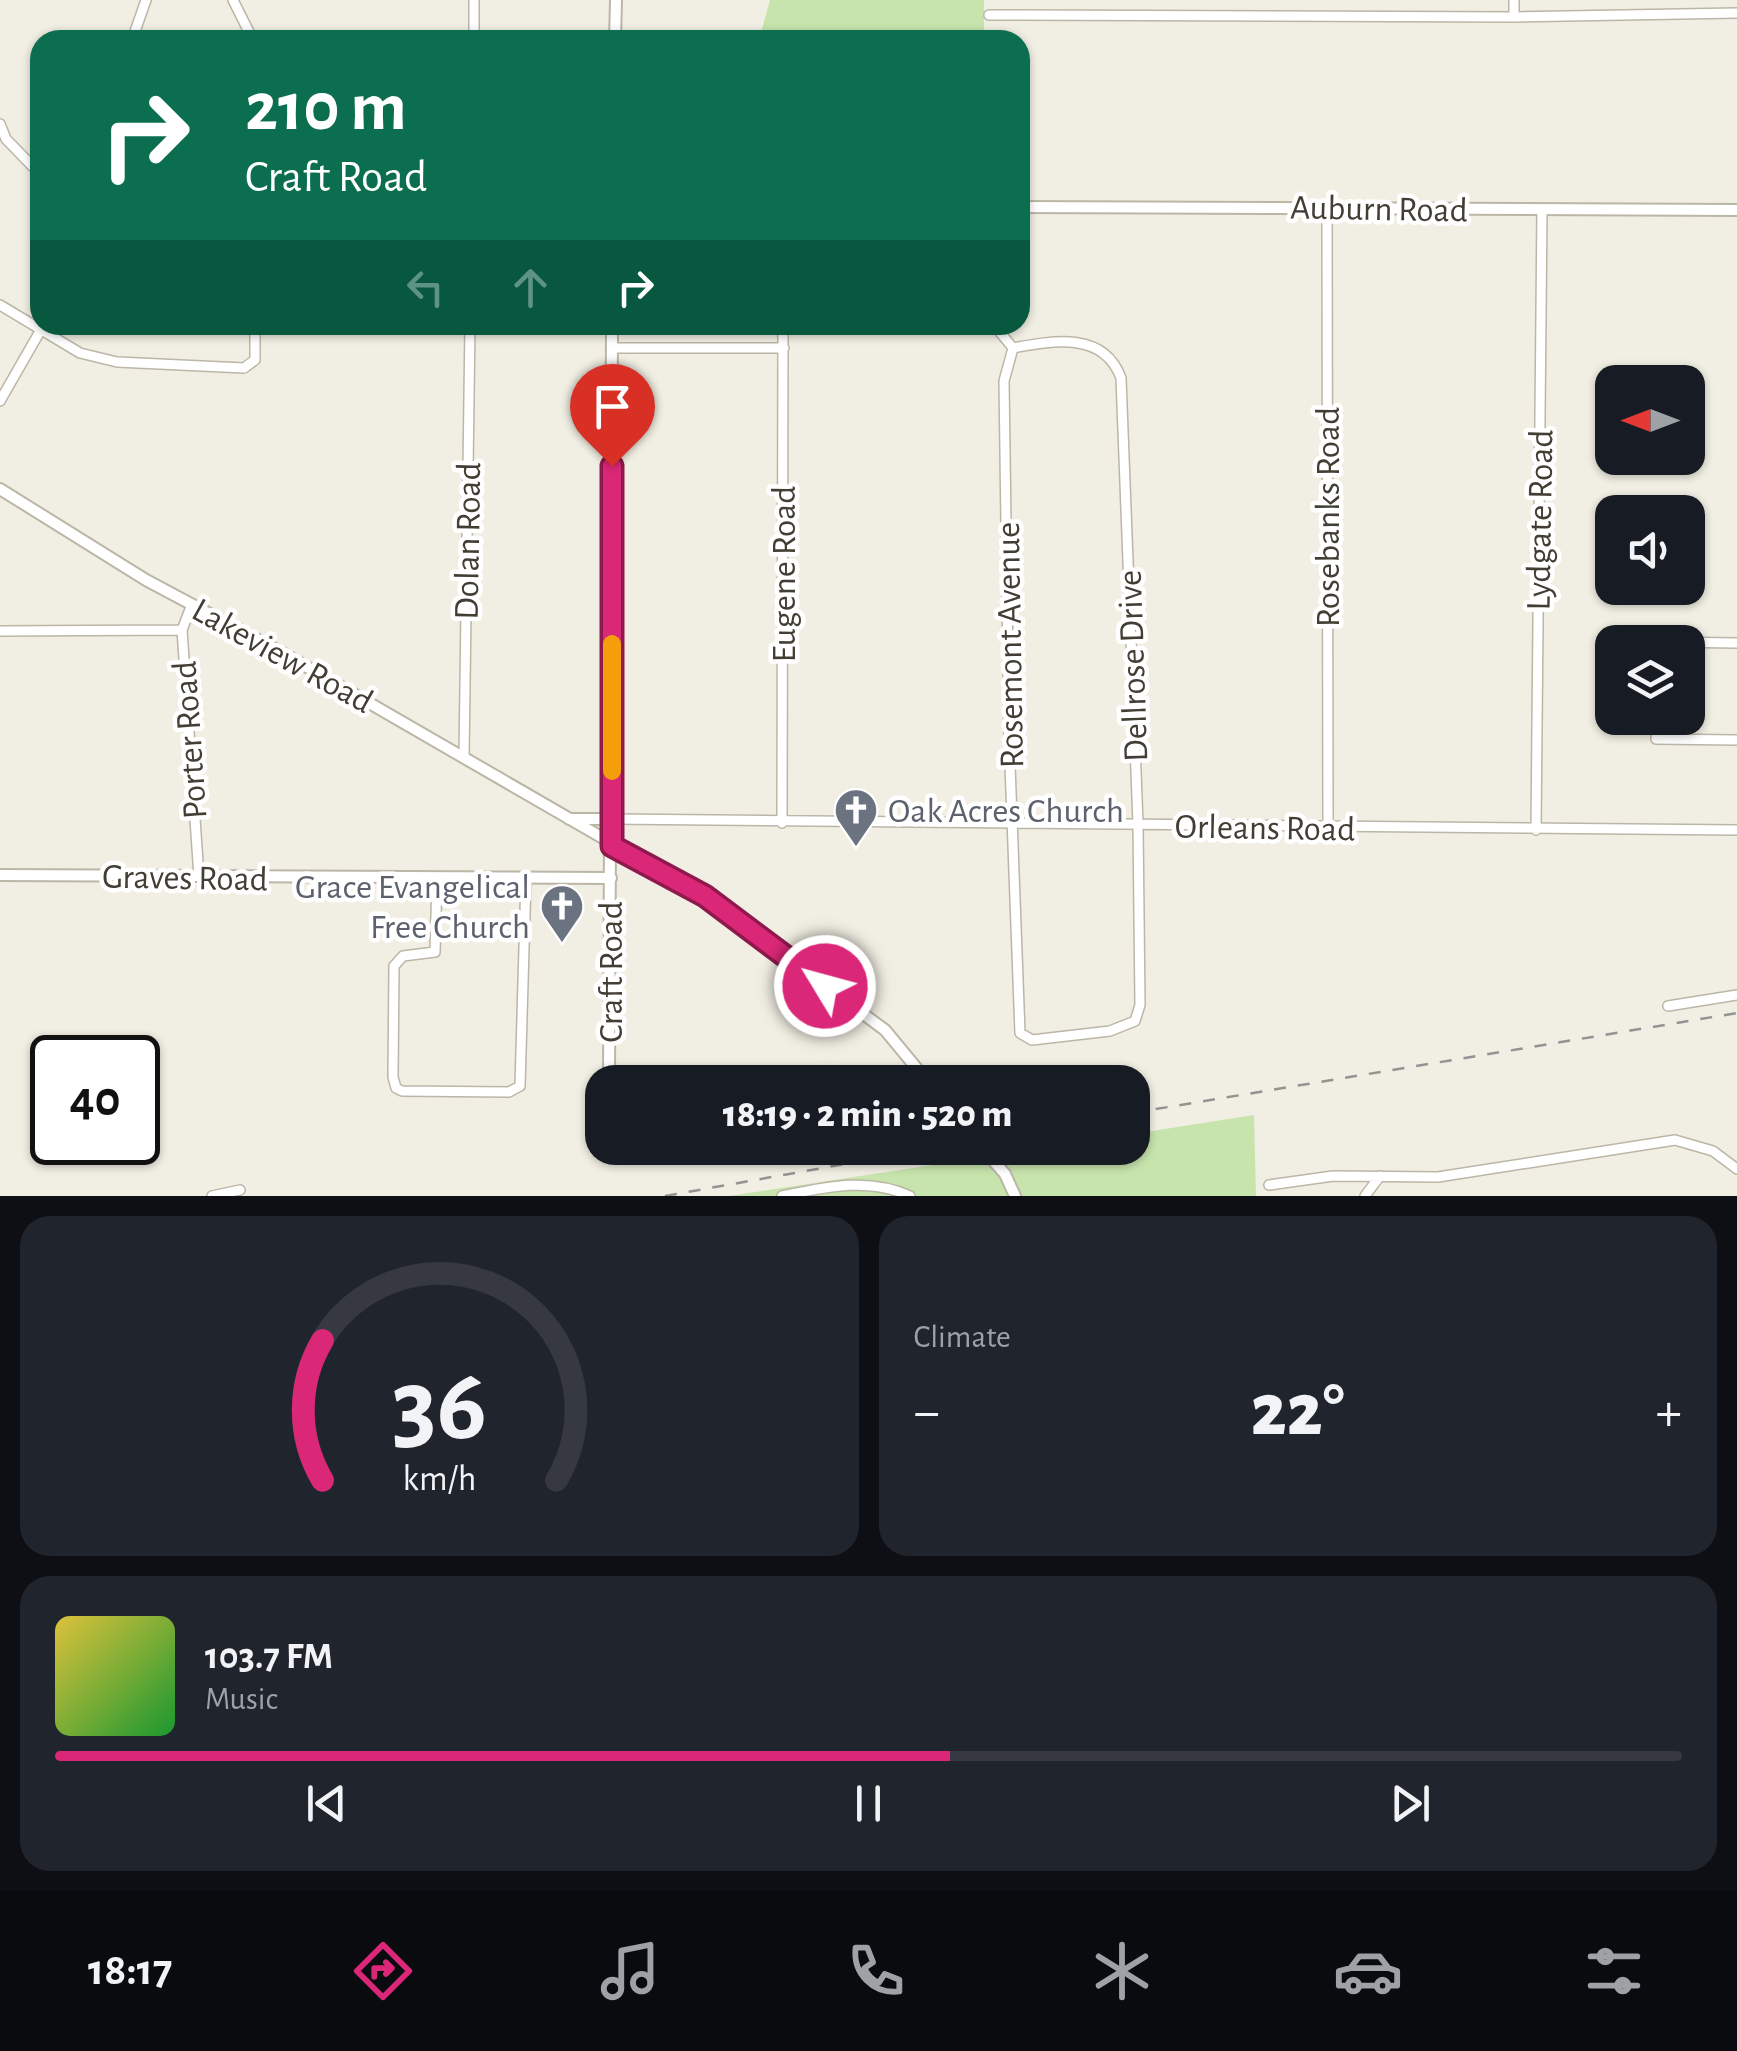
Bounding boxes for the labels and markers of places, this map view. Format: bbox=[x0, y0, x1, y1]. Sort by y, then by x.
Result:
pin bbox=[570, 364, 655, 467]
church icon: Oak Acres Church bbox=[833, 787, 879, 848]
place label: Oak Acres Church bbox=[888, 794, 1124, 829]
place label: Grace Evangelical Free Church bbox=[295, 870, 530, 945]
church icon: Grace Evangelical Free Church bbox=[539, 883, 585, 944]

